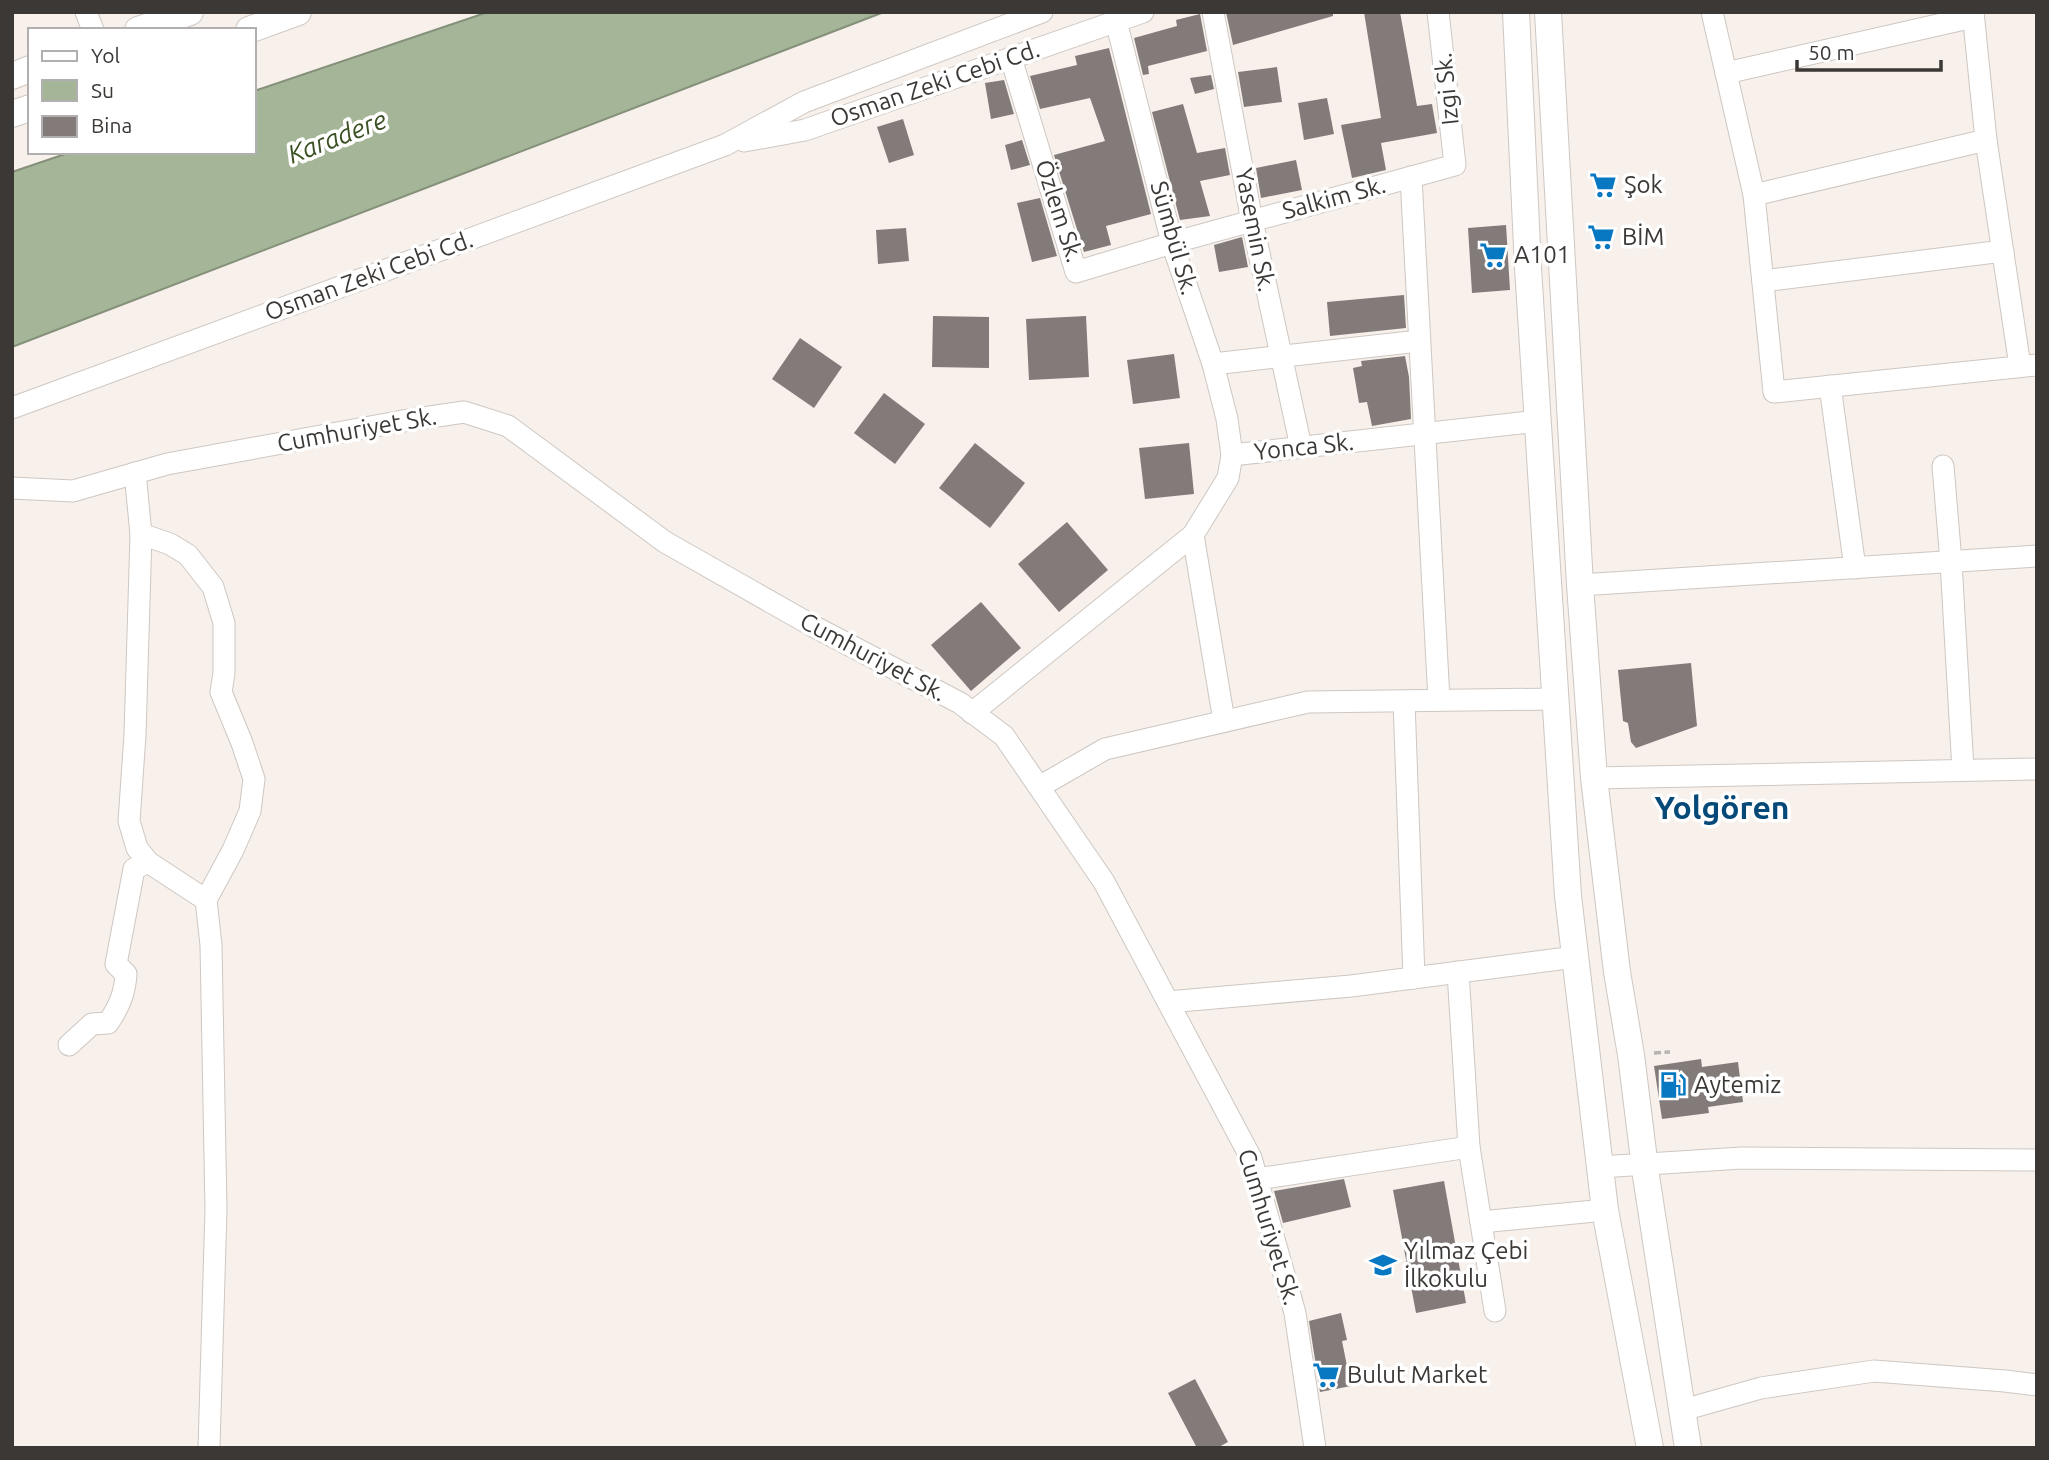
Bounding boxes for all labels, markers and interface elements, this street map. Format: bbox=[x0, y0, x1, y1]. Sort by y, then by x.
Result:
legend bbox=[28, 28, 256, 154]
scale bar bbox=[1797, 28, 1940, 72]
street label: Osman Zeki Cebi Cd. bbox=[827, 35, 1043, 132]
text: 50 m bbox=[1808, 40, 1855, 64]
text: Yol bbox=[91, 43, 120, 67]
street label: Izgi Sk. bbox=[1429, 52, 1464, 127]
text: Su bbox=[91, 78, 114, 102]
water label: Karadere bbox=[283, 104, 390, 169]
text: Bina bbox=[91, 113, 132, 137]
street label: Özlem Sk. bbox=[1030, 156, 1089, 265]
street label: Yasemin Sk. bbox=[1230, 166, 1281, 294]
supermarket icon: Şok bbox=[1588, 170, 1618, 200]
street label: Salkim Sk. bbox=[1279, 171, 1389, 224]
place label: Şok bbox=[1624, 171, 1663, 198]
street label: Sümbül Sk. bbox=[1145, 178, 1204, 298]
supermarket icon: BİM bbox=[1586, 222, 1616, 252]
place label: BİM bbox=[1622, 223, 1664, 250]
street label: Osman Zeki Cebi Cd. bbox=[261, 225, 477, 326]
supermarket icon: A101 bbox=[1478, 240, 1508, 270]
place label: A101 bbox=[1514, 241, 1570, 268]
street label: Cumhuriyet Sk. bbox=[275, 402, 439, 457]
street label: Yonca Sk. bbox=[1253, 428, 1355, 465]
street label: Cumhuriyet Sk. bbox=[796, 607, 951, 706]
district label: Yolgören bbox=[1654, 789, 1790, 825]
fuel station icon: Aytemiz bbox=[1658, 1070, 1688, 1100]
place label: Aytemiz bbox=[1694, 1071, 1781, 1098]
street label: Cumhuriyet Sk. bbox=[1233, 1146, 1306, 1308]
place label: Yılmaz Çebi İlkokulu bbox=[1404, 1237, 1528, 1292]
school or university icon: Yılmaz Çebi İlkokulu bbox=[1368, 1250, 1398, 1280]
supermarket icon: Bulut Market bbox=[1311, 1360, 1341, 1390]
place label: Bulut Market bbox=[1347, 1361, 1488, 1388]

